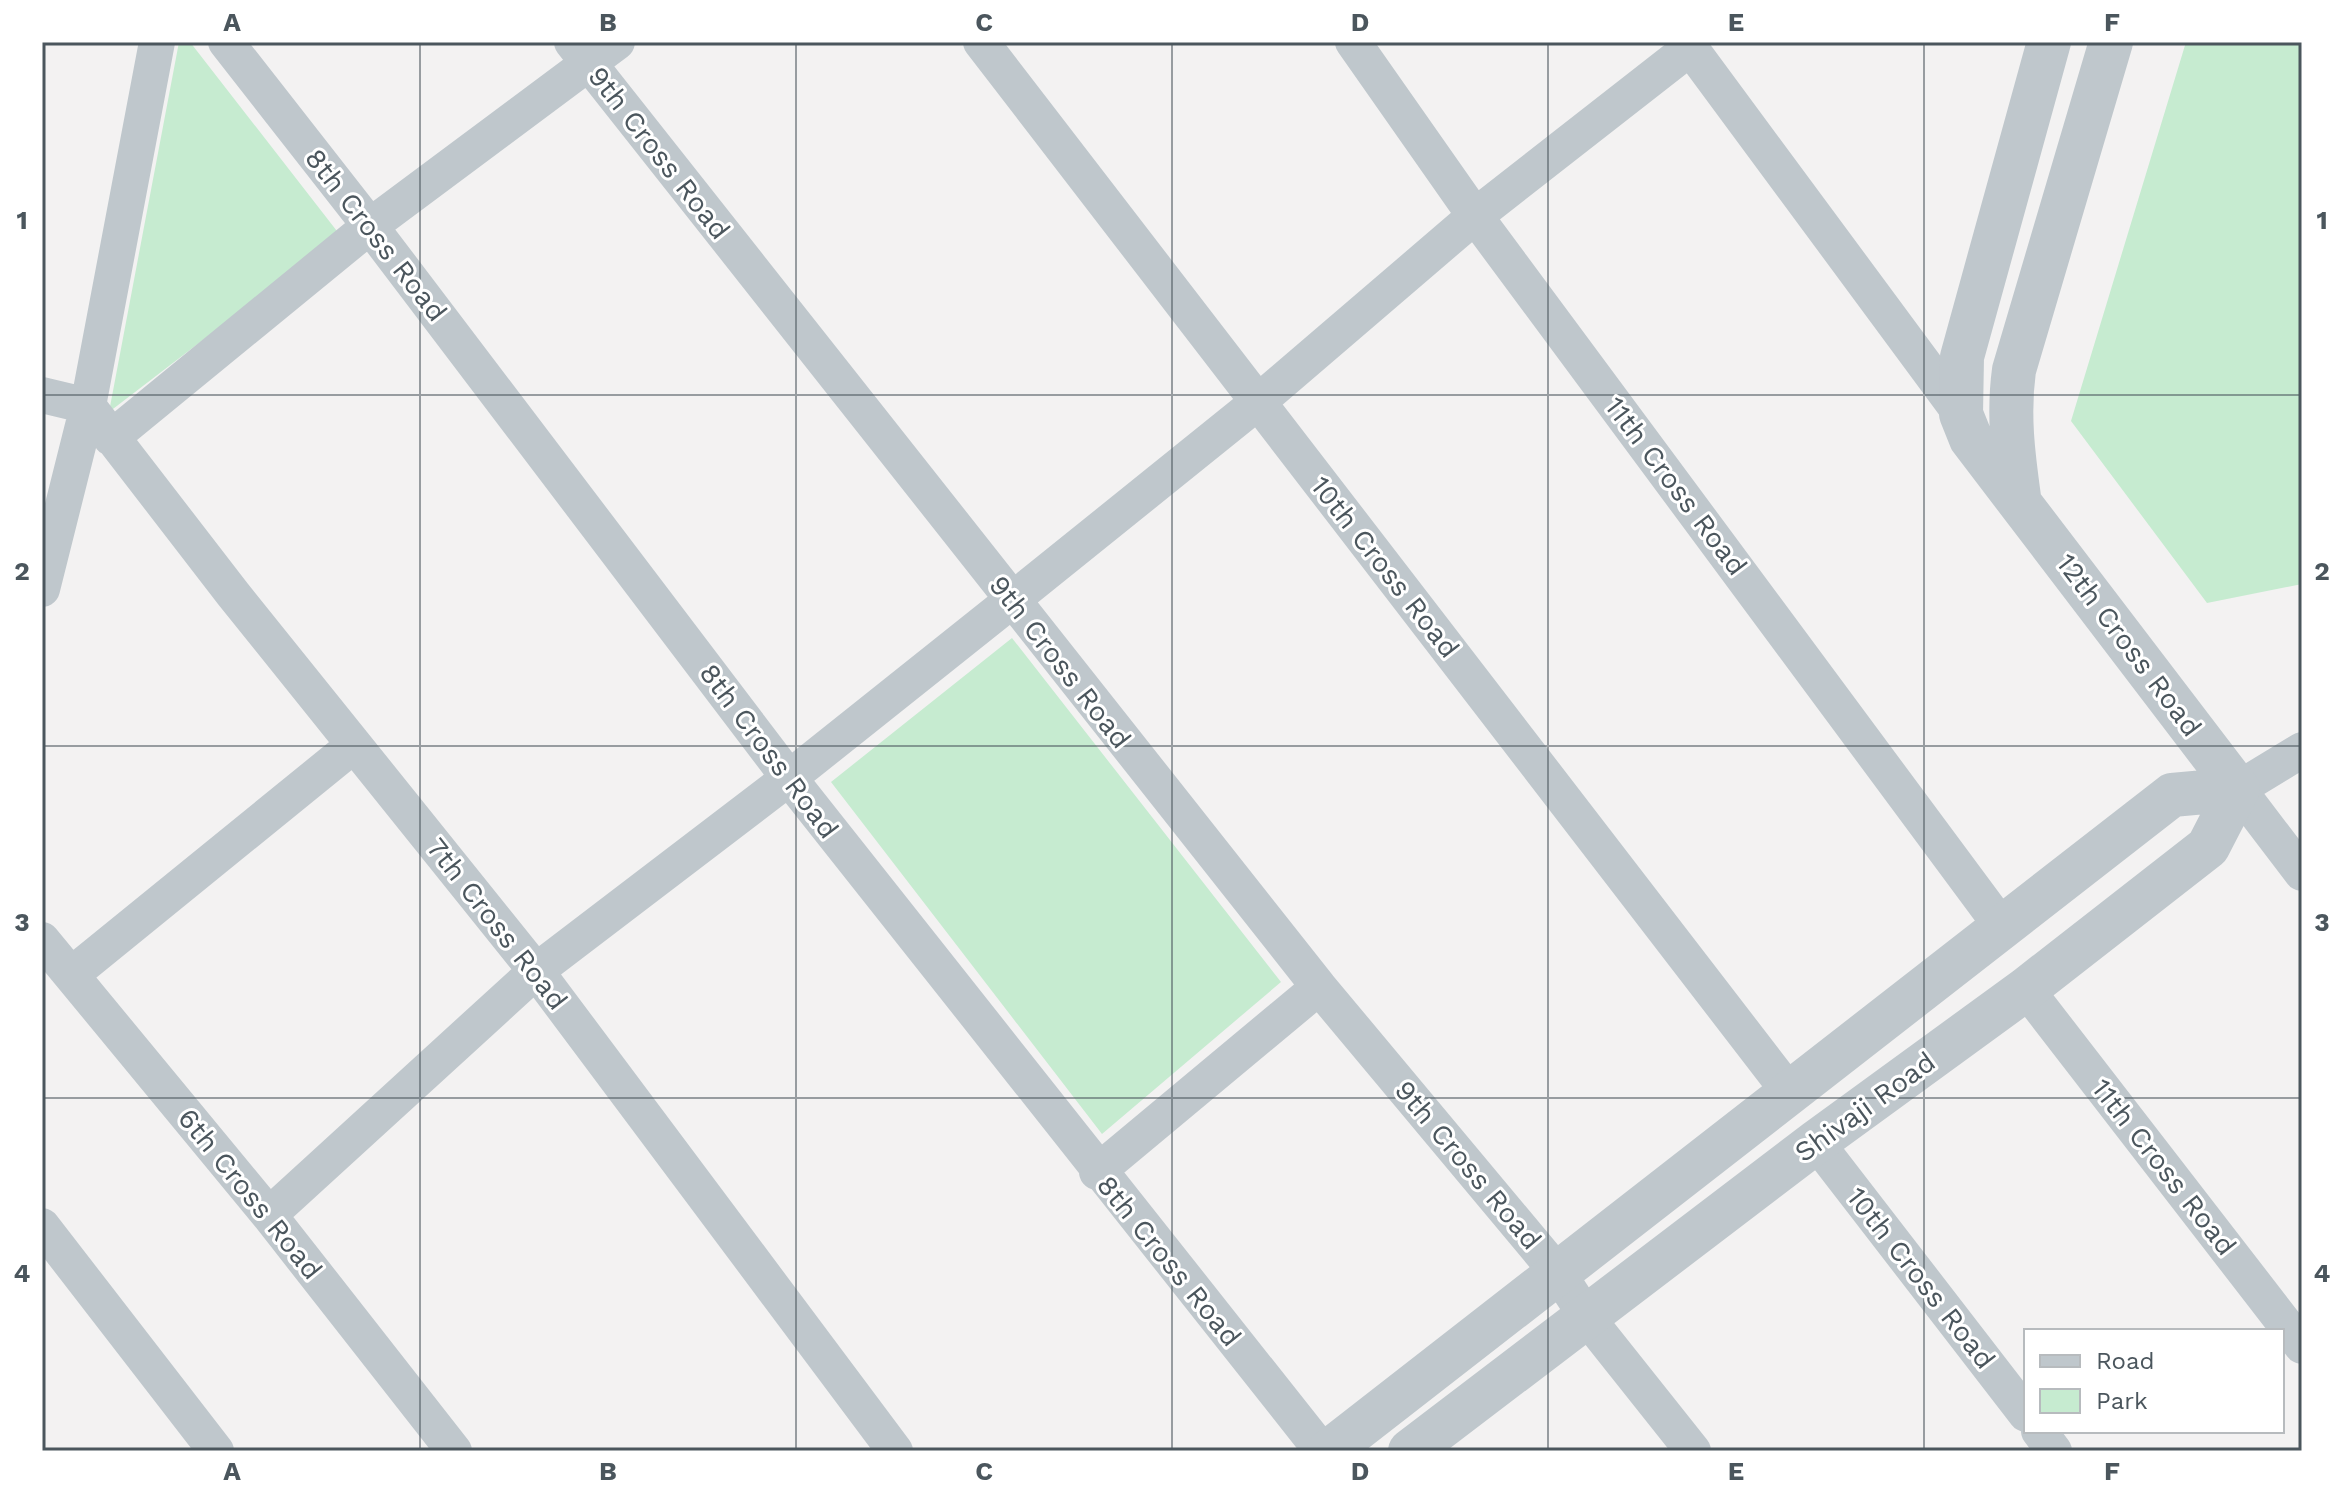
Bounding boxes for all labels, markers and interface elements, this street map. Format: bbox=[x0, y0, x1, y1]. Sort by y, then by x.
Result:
text: A bbox=[223, 7, 241, 37]
text: B bbox=[599, 7, 617, 37]
text: C bbox=[975, 7, 993, 37]
text: D bbox=[1351, 7, 1369, 37]
text: E bbox=[1728, 7, 1744, 37]
text: F bbox=[2104, 7, 2120, 37]
street label: 9th Cross Road bbox=[581, 60, 737, 246]
street label: 8th Cross Road bbox=[298, 142, 454, 328]
text: 1 bbox=[16, 205, 28, 235]
text: 1 bbox=[2316, 205, 2328, 235]
street label: 11th Cross Road bbox=[1598, 390, 1754, 582]
street label: 10th Cross Road bbox=[1304, 470, 1466, 664]
street label: 12th Cross Road bbox=[2050, 547, 2208, 743]
text: 2 bbox=[14, 556, 30, 586]
text: 2 bbox=[2314, 556, 2330, 586]
street label: 9th Cross Road bbox=[982, 569, 1138, 755]
street label: 8th Cross Road bbox=[693, 657, 845, 845]
street label: 7th Cross Road bbox=[420, 832, 574, 1016]
text: 3 bbox=[14, 907, 30, 937]
text: 3 bbox=[2314, 907, 2330, 937]
street label: Shivaji Road bbox=[1788, 1045, 1942, 1169]
street label: 11th Cross Road bbox=[2085, 1072, 2243, 1262]
street label: 9th Cross Road bbox=[1388, 1074, 1548, 1256]
street label: 6th Cross Road bbox=[171, 1102, 329, 1286]
street label: 8th Cross Road bbox=[1090, 1169, 1248, 1353]
street label: 10th Cross Road bbox=[1840, 1181, 2002, 1375]
text: 4 bbox=[14, 1258, 31, 1288]
text: 4 bbox=[2314, 1258, 2331, 1288]
legend bbox=[2024, 1329, 2284, 1433]
text: Road bbox=[2096, 1347, 2155, 1375]
text: Park bbox=[2096, 1387, 2148, 1415]
text: A bbox=[223, 1456, 241, 1486]
text: B bbox=[599, 1456, 617, 1486]
text: C bbox=[975, 1456, 993, 1486]
text: D bbox=[1351, 1456, 1369, 1486]
text: E bbox=[1728, 1456, 1744, 1486]
text: F bbox=[2104, 1456, 2120, 1486]

